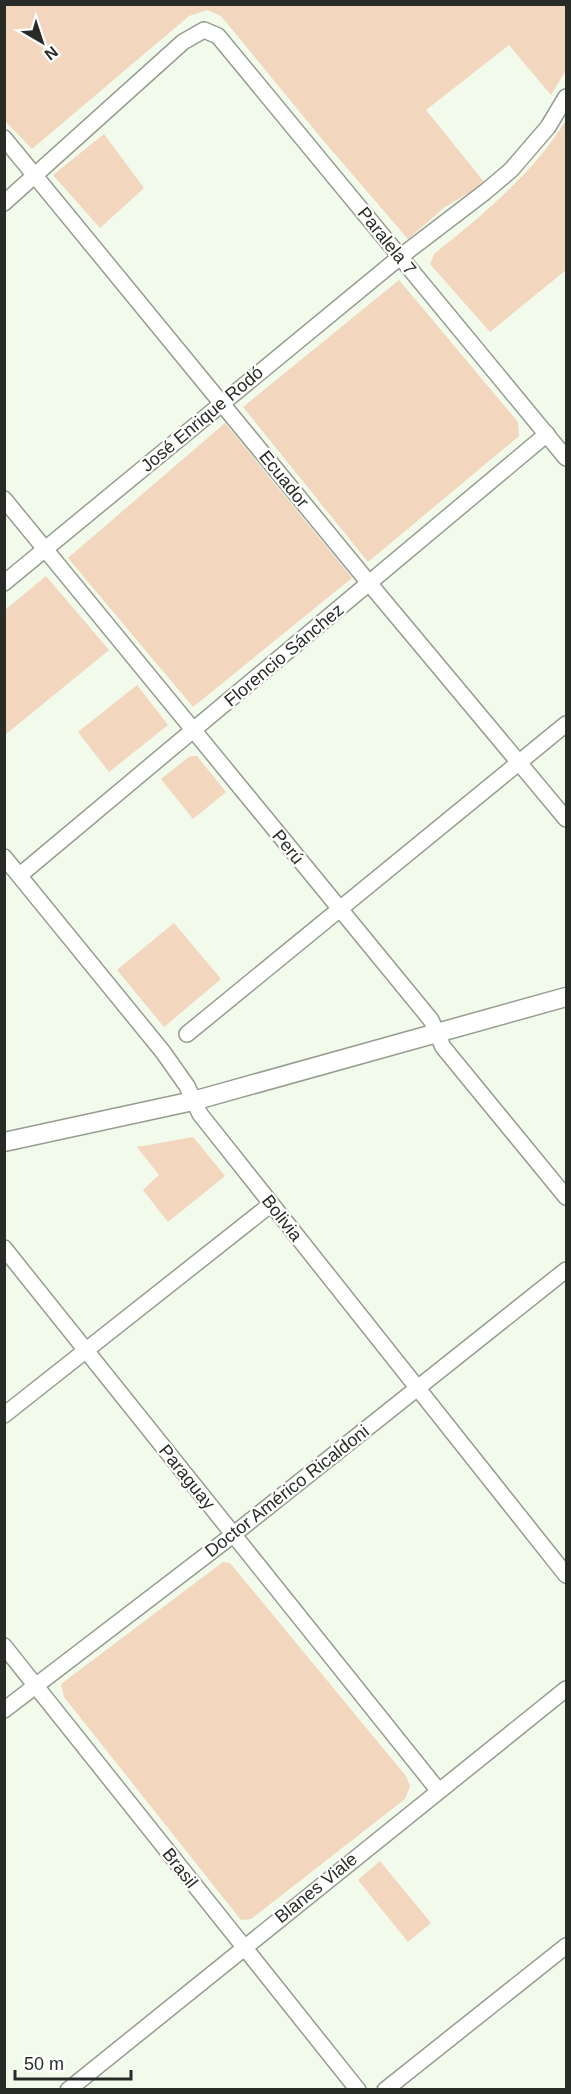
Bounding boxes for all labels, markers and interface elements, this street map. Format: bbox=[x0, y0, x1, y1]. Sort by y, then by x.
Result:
north arrow bbox=[12, 12, 72, 72]
text: N bbox=[41, 43, 61, 64]
street label: Paralela 7 bbox=[354, 203, 420, 279]
street label: José Enrique Rodó bbox=[137, 362, 267, 476]
street label: Ecuador bbox=[255, 447, 313, 511]
street label: Florencio Sánchez bbox=[220, 599, 348, 711]
street label: Perú bbox=[268, 826, 308, 868]
street label: Bolivia bbox=[258, 1191, 307, 1246]
street label: Doctor Américo Ricaldoni bbox=[201, 1421, 373, 1561]
street label: Paraguay bbox=[155, 1441, 219, 1513]
street label: Brasil bbox=[158, 1844, 202, 1892]
street label: Blanes Viale bbox=[271, 1849, 361, 1927]
scale bar bbox=[15, 2043, 130, 2081]
text: 50 m bbox=[24, 2054, 64, 2074]

